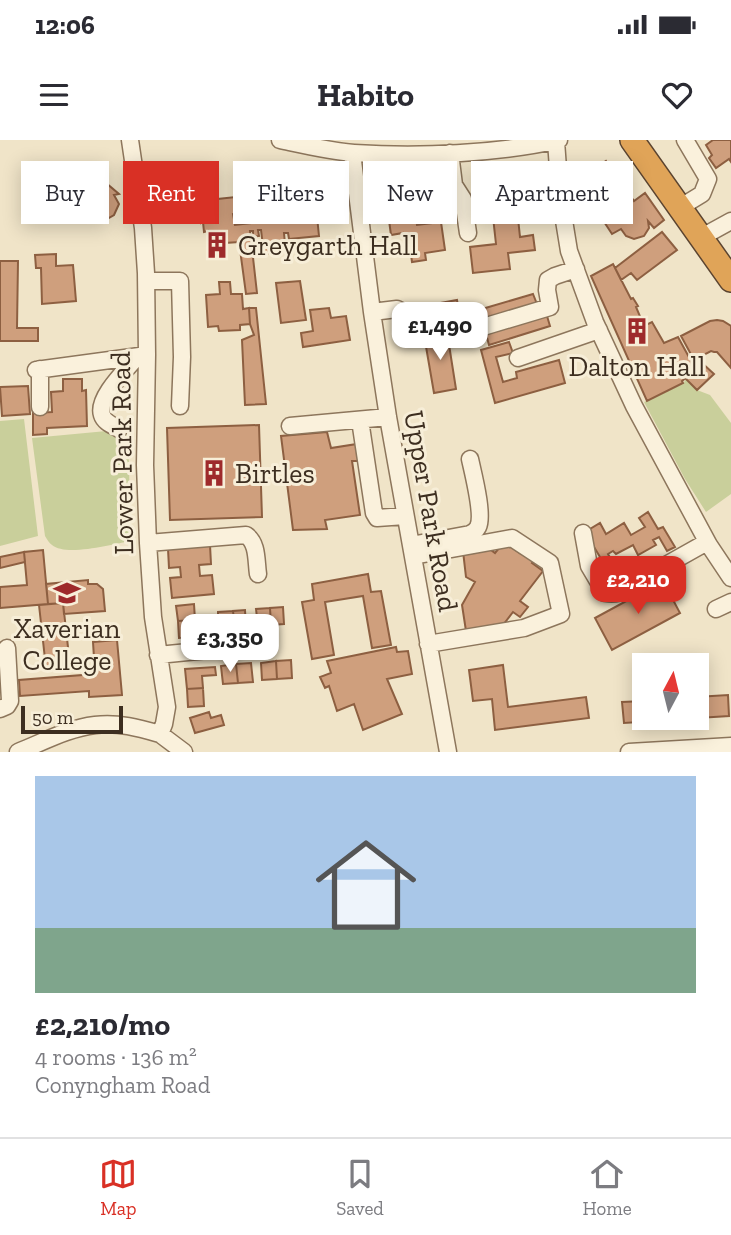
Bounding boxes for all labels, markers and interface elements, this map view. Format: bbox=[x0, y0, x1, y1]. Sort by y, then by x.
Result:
text: 12:06 bbox=[35, 9, 95, 41]
icon: menu bbox=[35, 76, 73, 114]
text: Habito bbox=[317, 76, 414, 114]
icon: heart bbox=[658, 76, 696, 114]
chip: Buy bbox=[21, 161, 109, 224]
chip: Rent bbox=[123, 161, 219, 224]
chip: Filters bbox=[233, 161, 349, 224]
chip: New bbox=[363, 161, 457, 224]
chip: Apartment bbox=[471, 161, 633, 224]
place label: Greygarth Hall bbox=[238, 229, 418, 262]
building icon: Greygarth Hall bbox=[202, 230, 232, 260]
pin: £1,490 bbox=[383, 302, 497, 362]
text: £1,490 bbox=[408, 311, 472, 339]
building icon: Dalton Hall bbox=[622, 316, 652, 346]
place label: Dalton Hall bbox=[568, 350, 706, 383]
street label: Lower Park Road bbox=[104, 351, 140, 555]
street label: Upper Park Road bbox=[397, 408, 465, 614]
place label: Birtles bbox=[235, 457, 315, 490]
building icon: Birtles bbox=[199, 458, 229, 488]
pin: £2,210 bbox=[581, 556, 695, 616]
text: £2,210 bbox=[606, 565, 670, 593]
school or university icon: Xaverian College bbox=[52, 578, 82, 608]
place label: Xaverian College bbox=[14, 612, 120, 677]
pin: £3,350 bbox=[173, 615, 287, 674]
text: £3,350 bbox=[197, 623, 263, 651]
north arrow bbox=[632, 653, 709, 730]
map controls bbox=[632, 653, 709, 730]
scale bar bbox=[21, 703, 122, 735]
text: 50 m bbox=[32, 706, 73, 729]
icon: home bbox=[303, 822, 429, 948]
text: £2,210/mo bbox=[35, 1007, 170, 1043]
text: 4 rooms · 136 m² bbox=[35, 1043, 197, 1071]
text: Conyngham Road bbox=[35, 1071, 210, 1099]
tab: Map bbox=[99, 1155, 137, 1220]
tab: Saved bbox=[336, 1155, 384, 1220]
tab: Home bbox=[583, 1155, 632, 1220]

